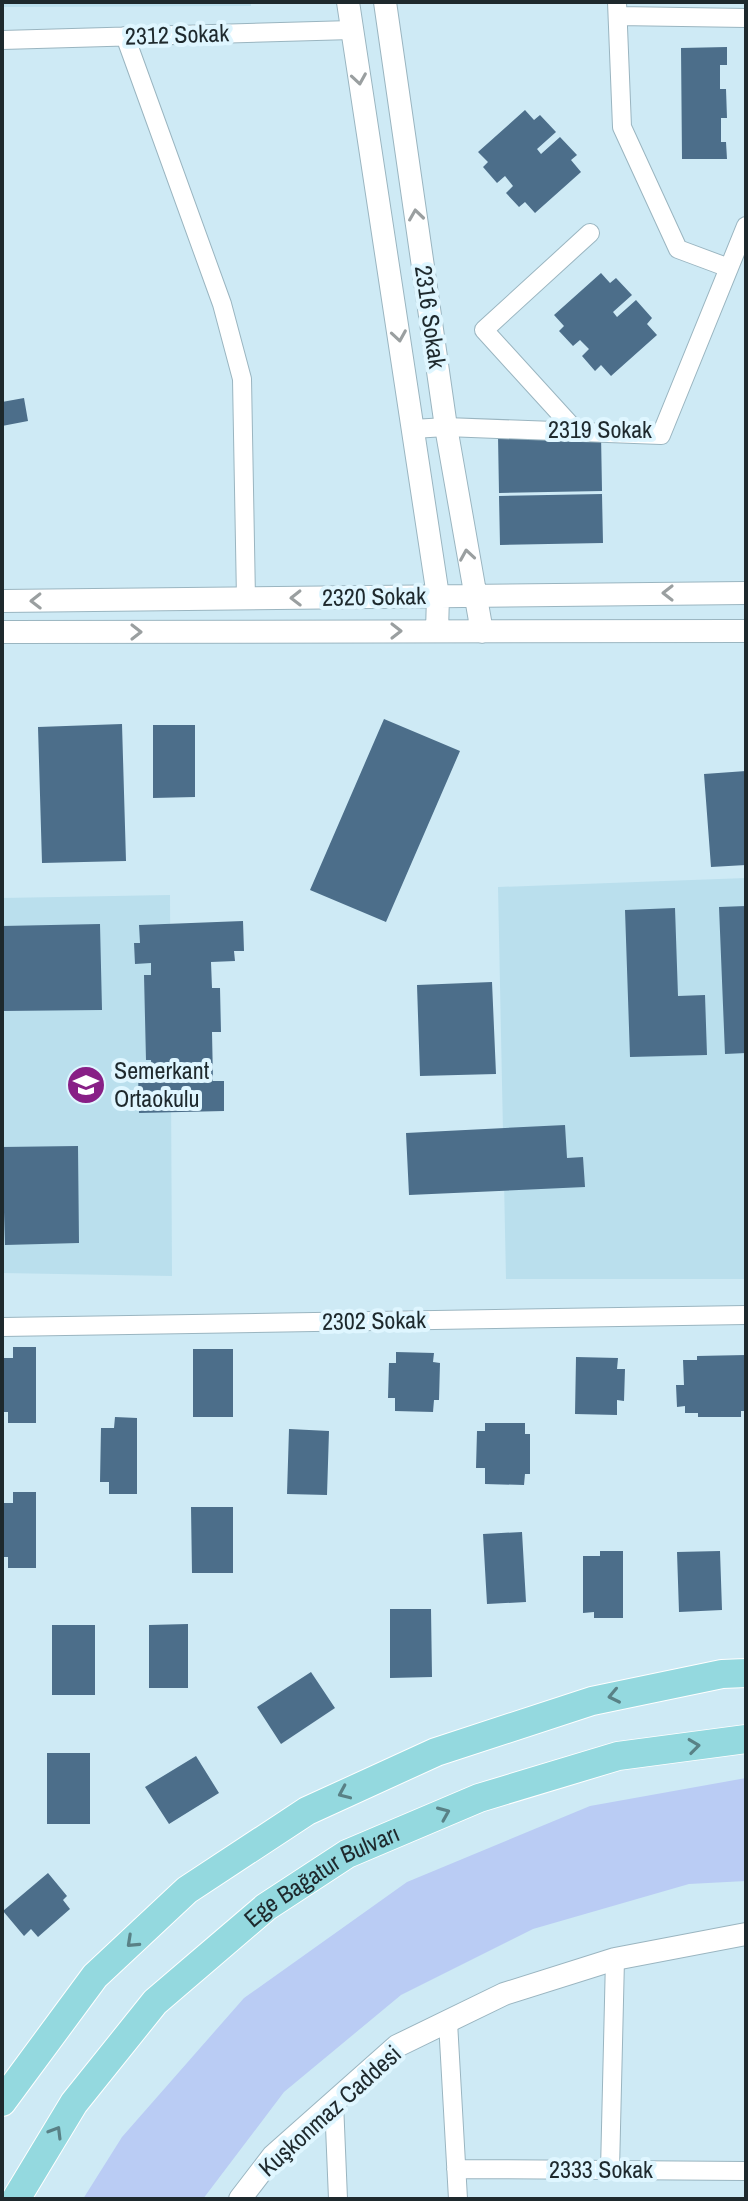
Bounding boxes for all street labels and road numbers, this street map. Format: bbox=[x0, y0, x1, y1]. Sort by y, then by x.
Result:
street label: 2312 Sokak bbox=[124, 16, 230, 52]
street label: 2316 Sokak bbox=[408, 263, 454, 371]
street label: 2319 Sokak bbox=[548, 413, 652, 445]
street label: 2320 Sokak bbox=[322, 579, 426, 613]
street label: 2302 Sokak bbox=[322, 1303, 426, 1337]
street label: Ege Bağatur Bulvarı bbox=[237, 1817, 404, 1934]
street label: Kuşkonmaz Caddesi bbox=[251, 2038, 408, 2183]
street label: 2333 Sokak bbox=[549, 2153, 653, 2185]

